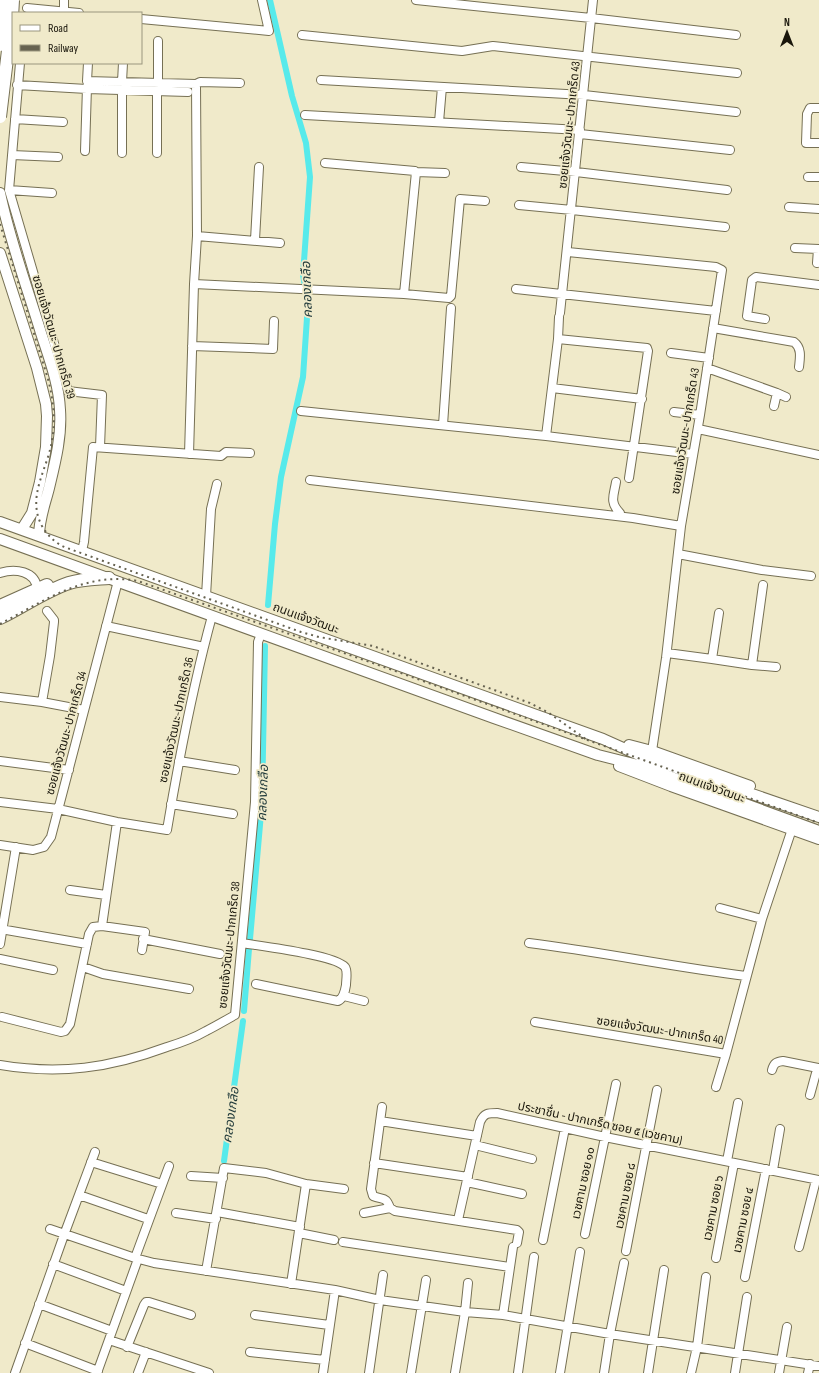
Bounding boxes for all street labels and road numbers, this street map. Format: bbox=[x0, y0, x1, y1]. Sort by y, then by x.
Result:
street label: ซอยแจ้งวัฒนะ-ปากเกร็ด 43 bbox=[555, 61, 584, 189]
street label: ซอยแจ้งวัฒนะ-ปากเกร็ด 39 bbox=[29, 273, 78, 401]
street label: ซอยแจ้งวัฒนะ-ปากเกร็ด 43 bbox=[668, 367, 703, 495]
street label: ถนนแจ้งวัฒนะ bbox=[271, 600, 341, 637]
street label: ซอยแจ้งวัฒนะ-ปากเกร็ด 36 bbox=[156, 656, 197, 784]
street label: ซอยแจ้งวัฒนะ-ปากเกร็ด 34 bbox=[43, 669, 90, 797]
street label: ถนนแจ้งวัฒนะ bbox=[677, 769, 747, 806]
street label: ซอยแจ้งวัฒนะ-ปากเกร็ด 38 bbox=[215, 881, 244, 1010]
street label: ซอยแจ้งวัฒนะ-ปากเกร็ด 40 bbox=[595, 1013, 724, 1048]
street label: ประชาชื่น - ปากเกร็ด ซอย ๕ (เวชคาม) bbox=[516, 1097, 684, 1148]
street label: เวชคาม ซอย ๑๐ bbox=[569, 1145, 598, 1221]
street label: เวชคาม ซอย ๘ bbox=[612, 1162, 639, 1230]
street label: เวชคาม ซอย ๖ bbox=[700, 1174, 727, 1242]
street label: เวชคาม ซอย ๔ bbox=[730, 1186, 757, 1254]

